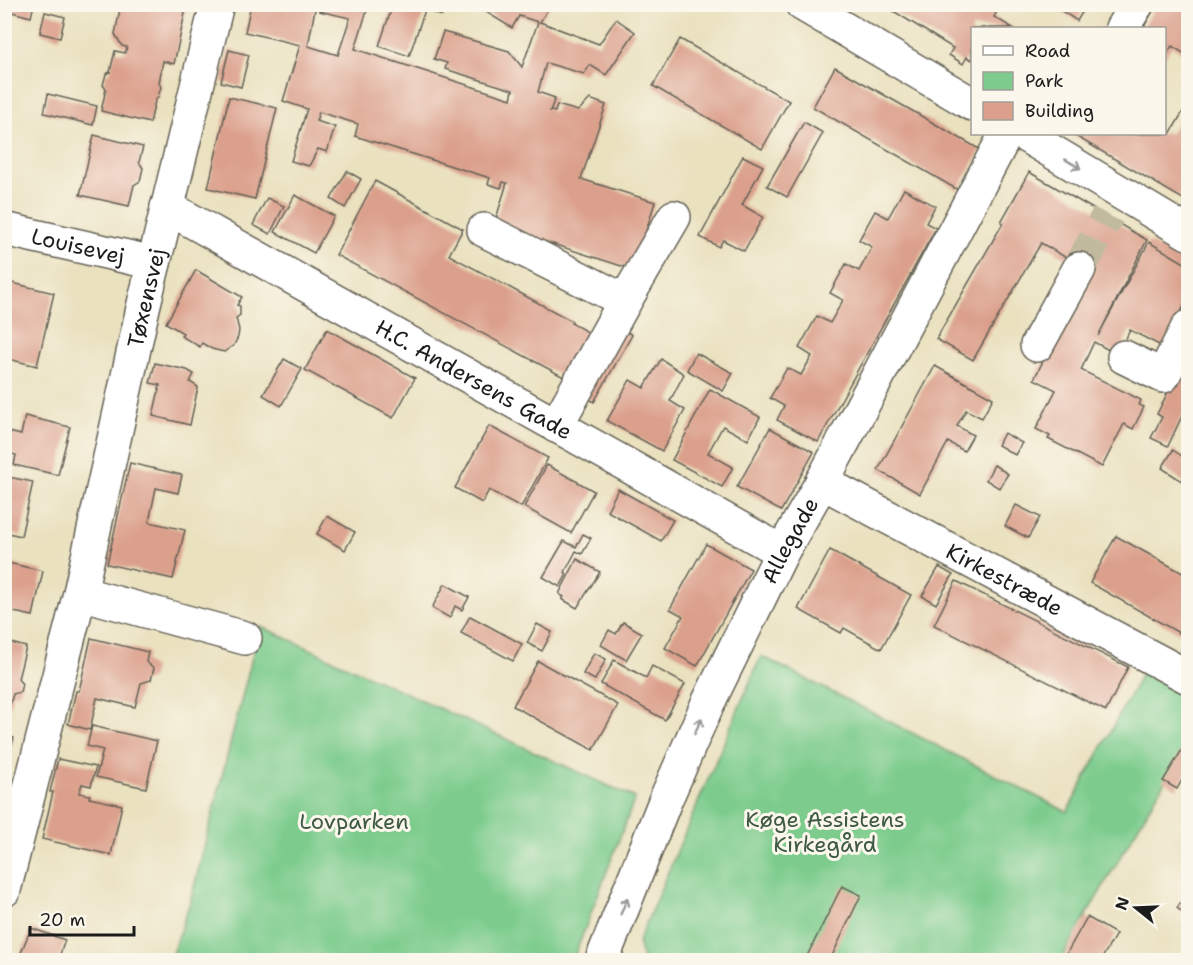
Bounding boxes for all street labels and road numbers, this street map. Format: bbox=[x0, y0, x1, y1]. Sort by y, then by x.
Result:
street label: Louisevej bbox=[28, 221, 128, 270]
street label: Tøxensvej bbox=[120, 245, 172, 350]
street label: H.C. Andersens Gade bbox=[370, 312, 578, 446]
street label: Allegade bbox=[754, 492, 825, 588]
street label: Kirkestræde bbox=[941, 536, 1068, 622]

